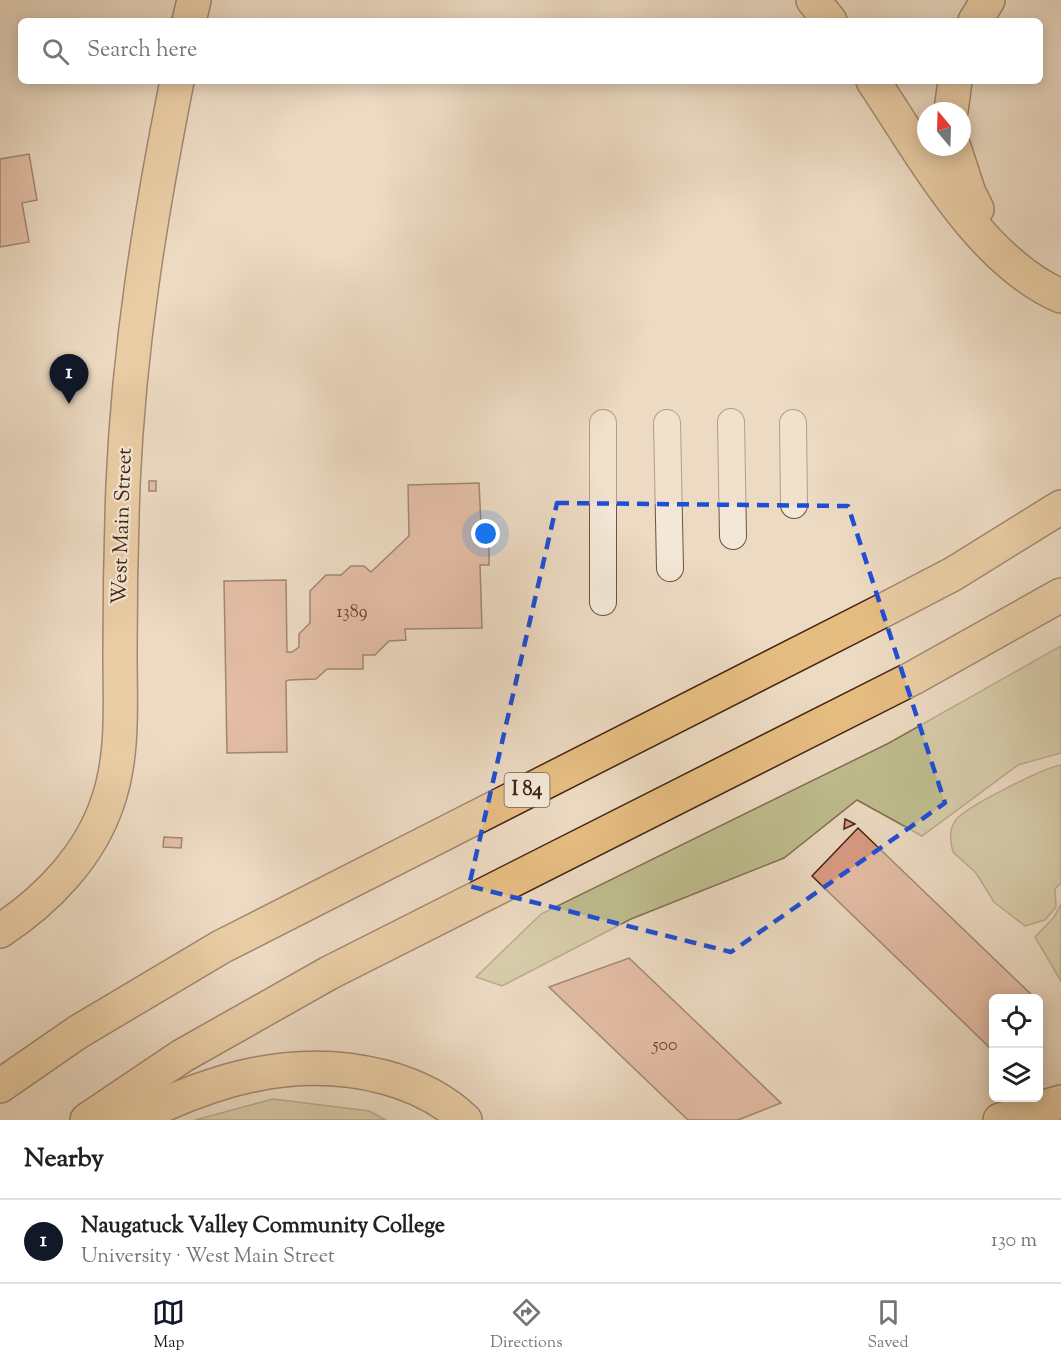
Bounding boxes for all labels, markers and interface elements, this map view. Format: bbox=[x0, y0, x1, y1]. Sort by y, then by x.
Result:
search box bbox=[18, 18, 1043, 84]
icon: search bbox=[39, 35, 72, 68]
text: Search here bbox=[87, 35, 197, 67]
north arrow bbox=[917, 102, 971, 156]
pin: 1 bbox=[50, 354, 88, 404]
street label: West Main Street bbox=[105, 447, 141, 605]
your location bbox=[471, 519, 500, 548]
house number: 1389 bbox=[336, 600, 368, 626]
road number: I 84 bbox=[504, 773, 550, 807]
map controls bbox=[989, 994, 1043, 1102]
button: locate bbox=[989, 994, 1043, 1048]
house number: 500 bbox=[651, 1033, 678, 1059]
button: layers bbox=[989, 1048, 1043, 1102]
text: Nearby bbox=[24, 1141, 104, 1178]
text: Naugatuck Valley Community College bbox=[81, 1211, 445, 1243]
text: 1 bbox=[40, 1227, 47, 1256]
text: 130 m bbox=[991, 1227, 1037, 1256]
text: University · West Main Street bbox=[81, 1243, 335, 1272]
tab: Map bbox=[152, 1296, 185, 1355]
tab: Directions bbox=[490, 1296, 563, 1355]
tab: Saved bbox=[867, 1296, 909, 1355]

